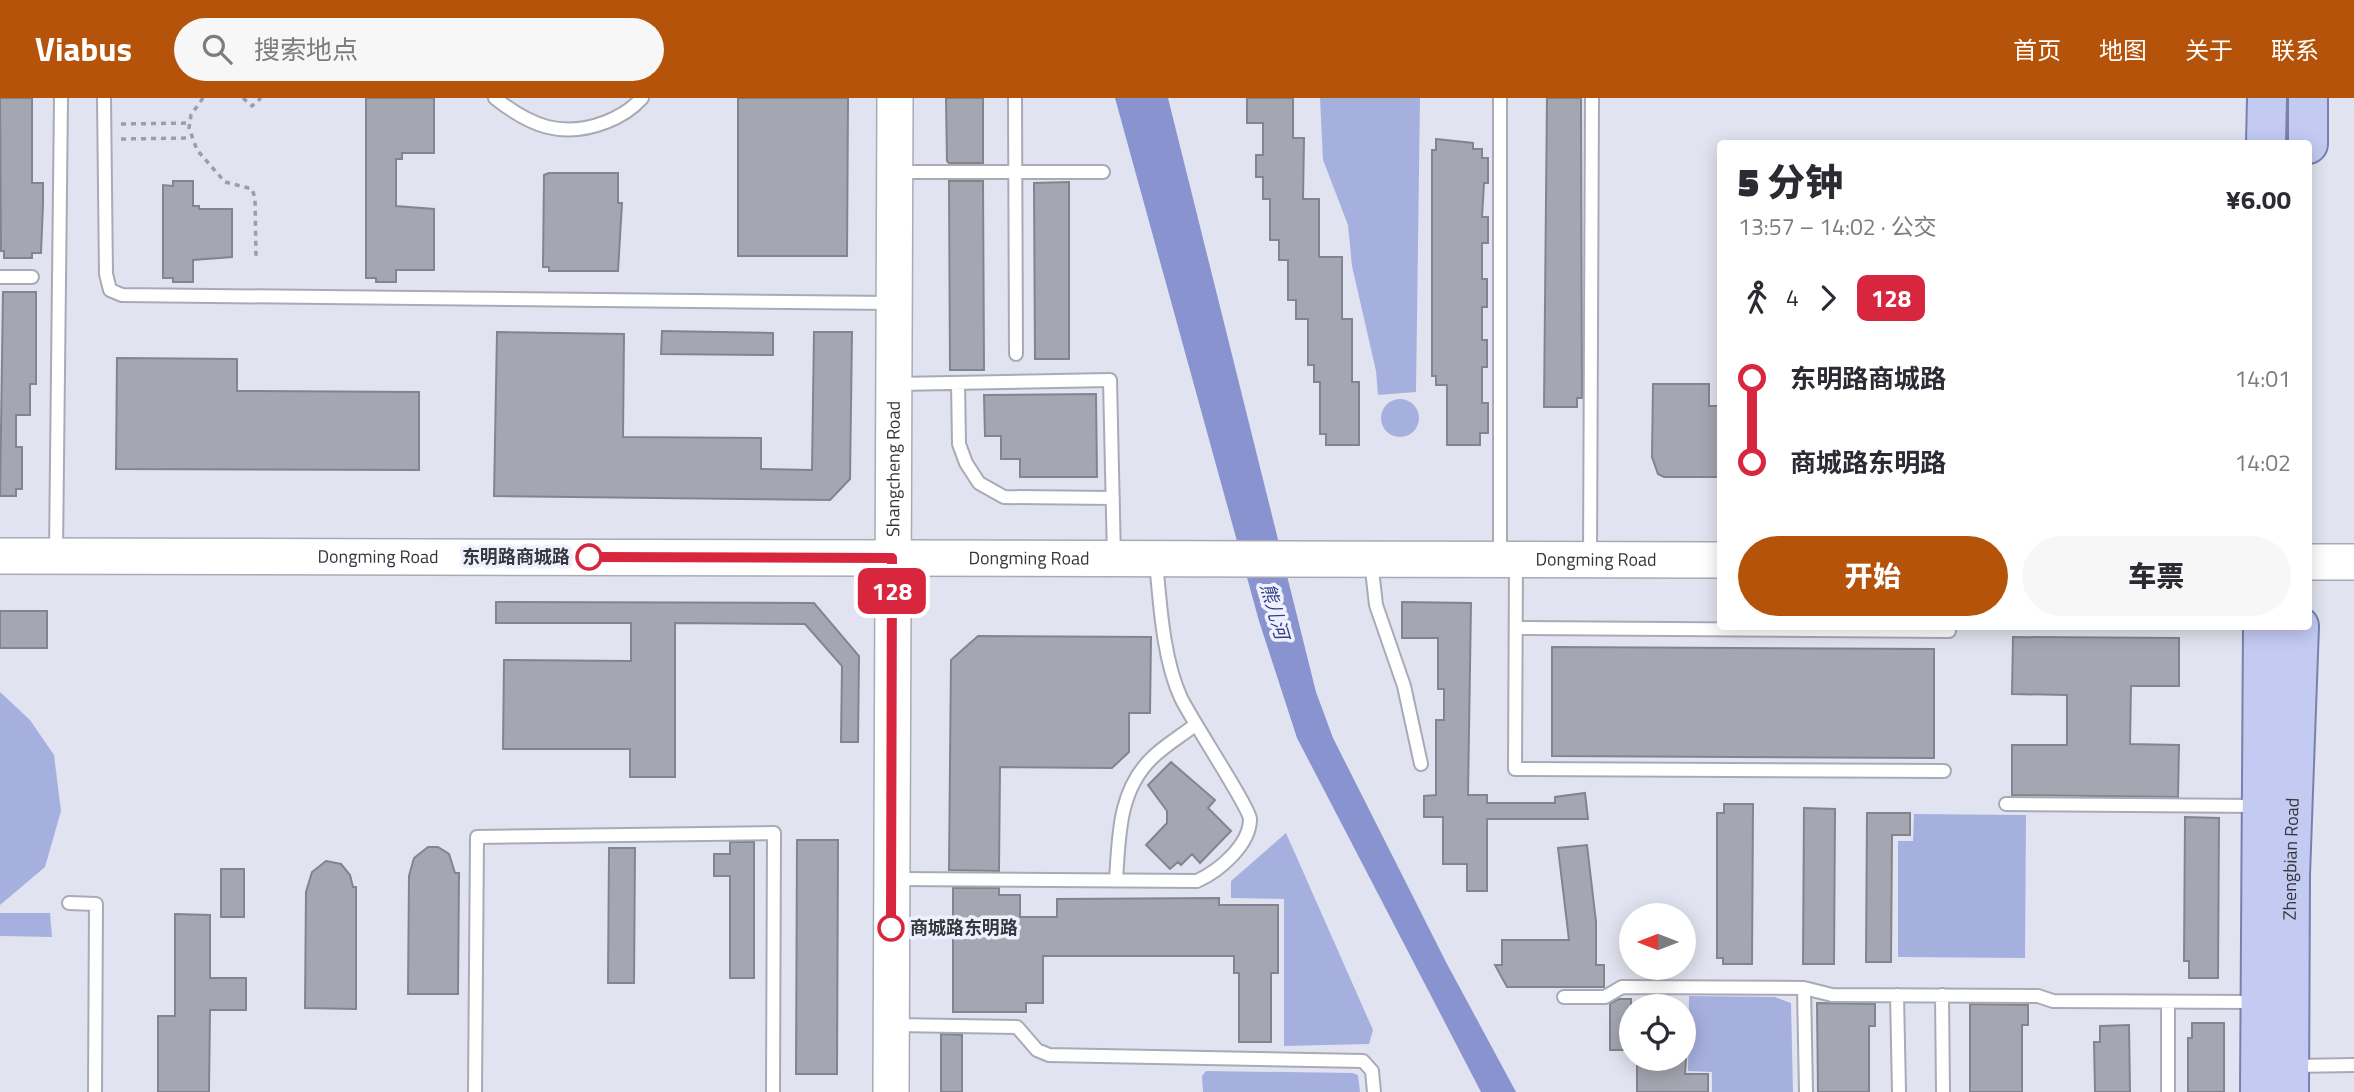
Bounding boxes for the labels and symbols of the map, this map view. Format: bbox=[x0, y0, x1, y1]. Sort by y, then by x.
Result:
street label: Shangcheng Road bbox=[879, 401, 907, 537]
street label: Dongming Road bbox=[317, 543, 439, 570]
place label: 东明路商城路 bbox=[462, 543, 570, 570]
marker: 东明路商城路 bbox=[576, 544, 602, 570]
street label: Dongming Road bbox=[968, 544, 1090, 572]
street label: Dongming Road bbox=[1535, 546, 1657, 573]
line badge: 128 bbox=[852, 568, 932, 614]
water label: 熊儿河 bbox=[1254, 579, 1298, 646]
street label: Zhengbian Road bbox=[2276, 797, 2306, 920]
north arrow bbox=[1619, 903, 1696, 980]
place label: 商城路东明路 bbox=[910, 914, 1018, 941]
marker: 商城路东明路 bbox=[878, 915, 904, 941]

